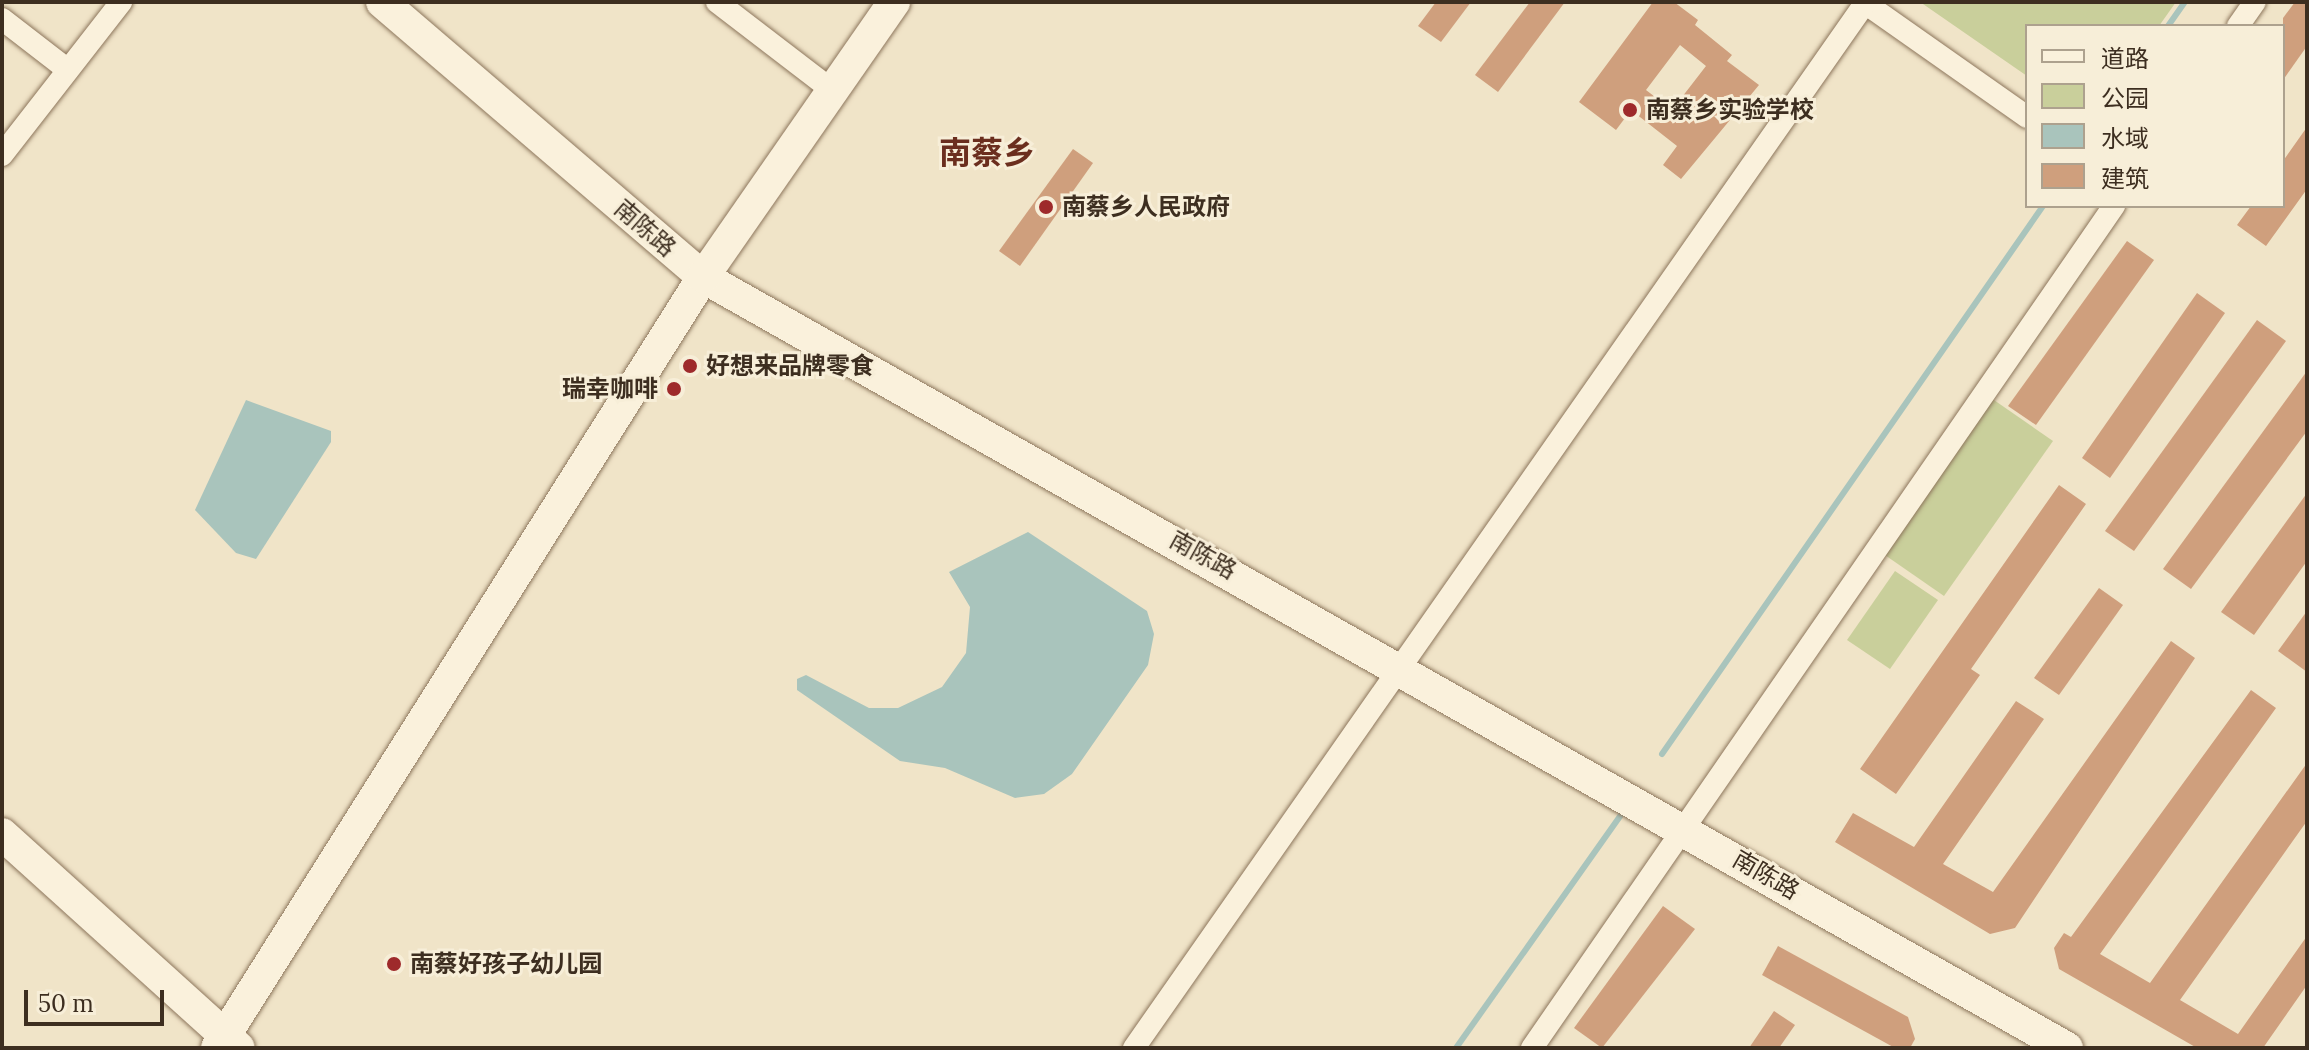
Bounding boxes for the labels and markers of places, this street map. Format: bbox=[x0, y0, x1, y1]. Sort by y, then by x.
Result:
place label: 南蔡乡实验学校 bbox=[1646, 96, 1814, 124]
marker: 南蔡乡实验学校 bbox=[1621, 101, 1639, 119]
place label: 南蔡乡人民政府 bbox=[1062, 193, 1230, 221]
marker: 南蔡乡人民政府 bbox=[1037, 198, 1055, 216]
place label: 好想来品牌零食 bbox=[706, 352, 874, 380]
marker: 好想来品牌零食 bbox=[681, 357, 699, 375]
place label: 瑞幸咖啡 bbox=[562, 375, 658, 403]
marker: 瑞幸咖啡 bbox=[665, 380, 683, 398]
place label: 南蔡好孩子幼儿园 bbox=[410, 950, 602, 978]
marker: 南蔡好孩子幼儿园 bbox=[385, 955, 403, 973]

